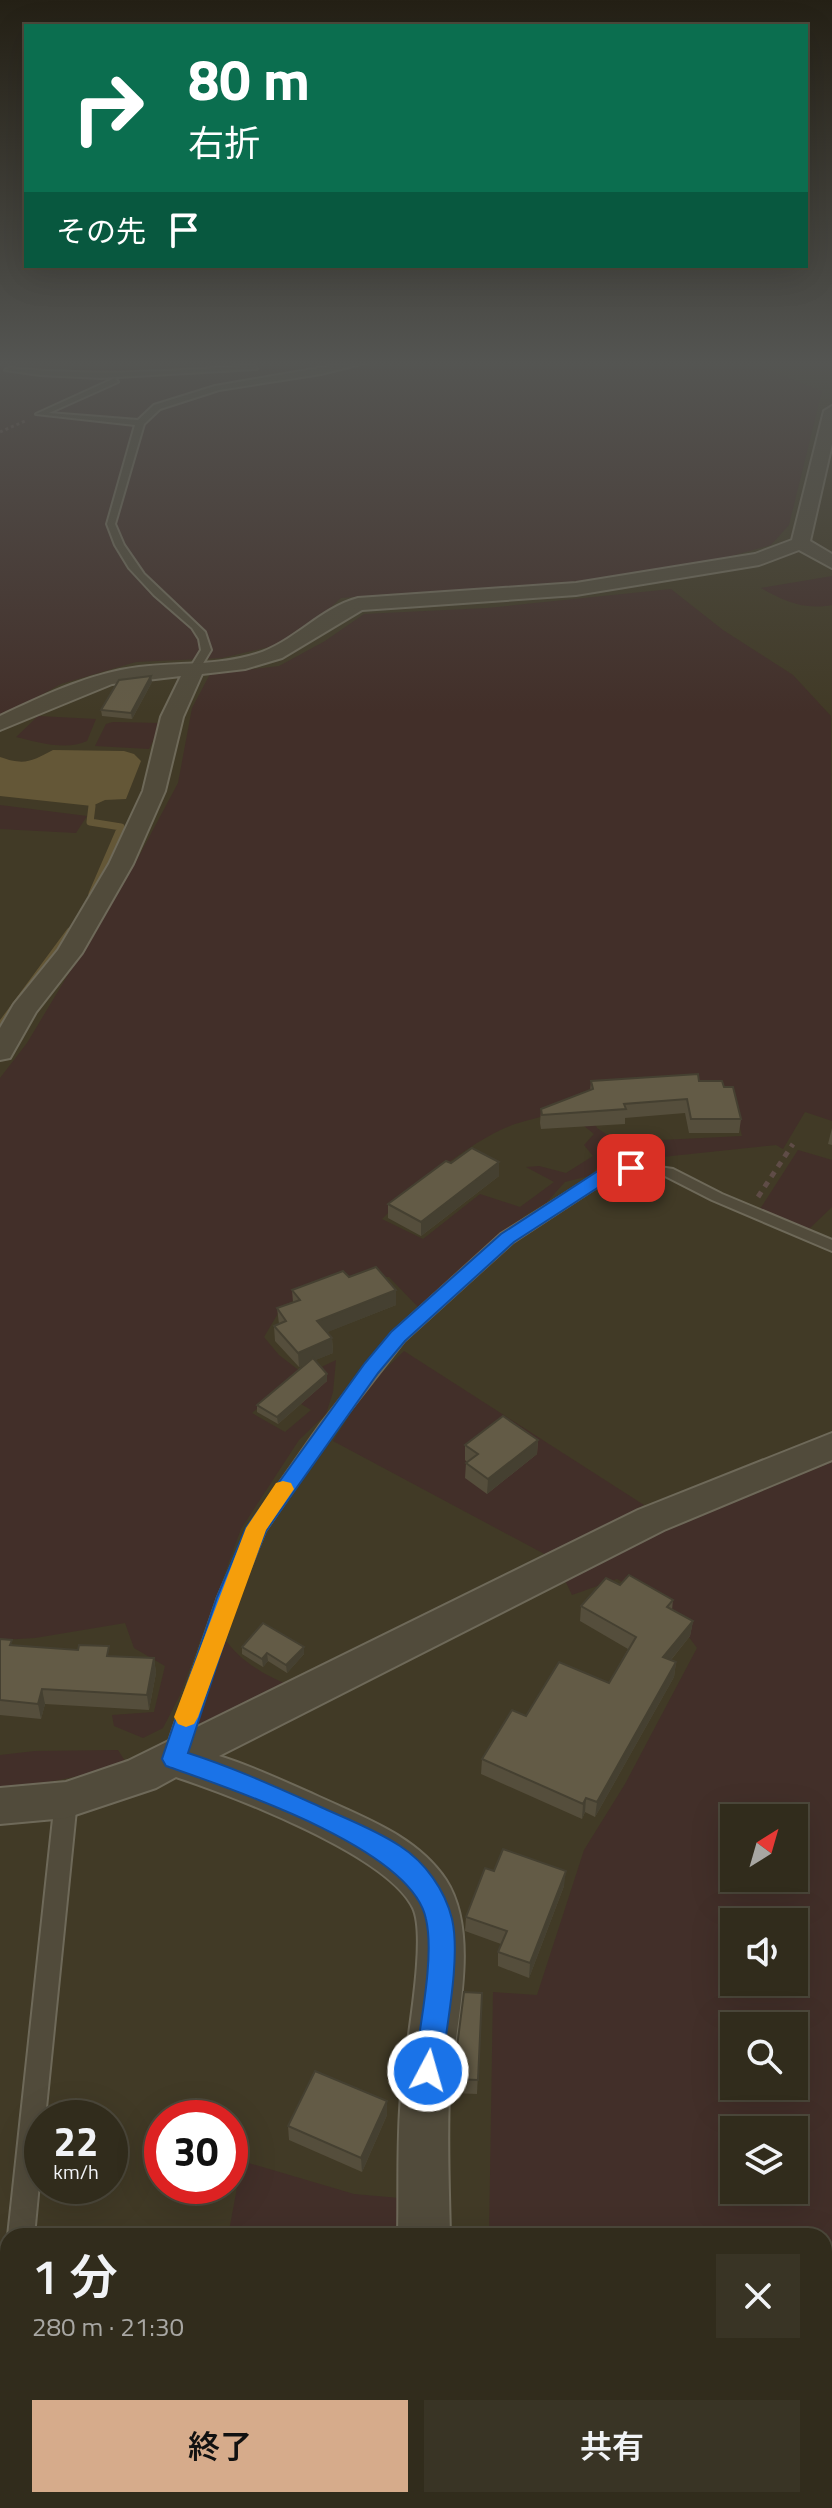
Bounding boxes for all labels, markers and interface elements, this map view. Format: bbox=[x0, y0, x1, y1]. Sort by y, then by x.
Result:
text: 80 m bbox=[188, 37, 310, 122]
icon: right bbox=[56, 56, 160, 160]
text: 右折 bbox=[188, 115, 260, 170]
text: その先 bbox=[56, 208, 146, 254]
icon: arrive bbox=[162, 208, 206, 252]
pin bbox=[597, 1134, 665, 1202]
icon: arrive bbox=[609, 1146, 653, 1190]
north arrow bbox=[720, 1804, 808, 1892]
map controls bbox=[720, 1804, 808, 2204]
button: sound bbox=[720, 1908, 808, 1996]
button: search bbox=[720, 2012, 808, 2100]
position arrow bbox=[386, 2029, 470, 2113]
speed limit sign: 30 bbox=[144, 2100, 248, 2204]
text: 22 bbox=[54, 2111, 98, 2172]
button: layers bbox=[720, 2116, 808, 2204]
text: km/h bbox=[53, 2156, 99, 2187]
text: 1 分 bbox=[32, 2240, 117, 2313]
button: close bbox=[716, 2254, 800, 2338]
text: 280 m · 21:30 bbox=[32, 2307, 184, 2346]
button: 終了 bbox=[32, 2400, 408, 2492]
button: 共有 bbox=[424, 2400, 800, 2492]

